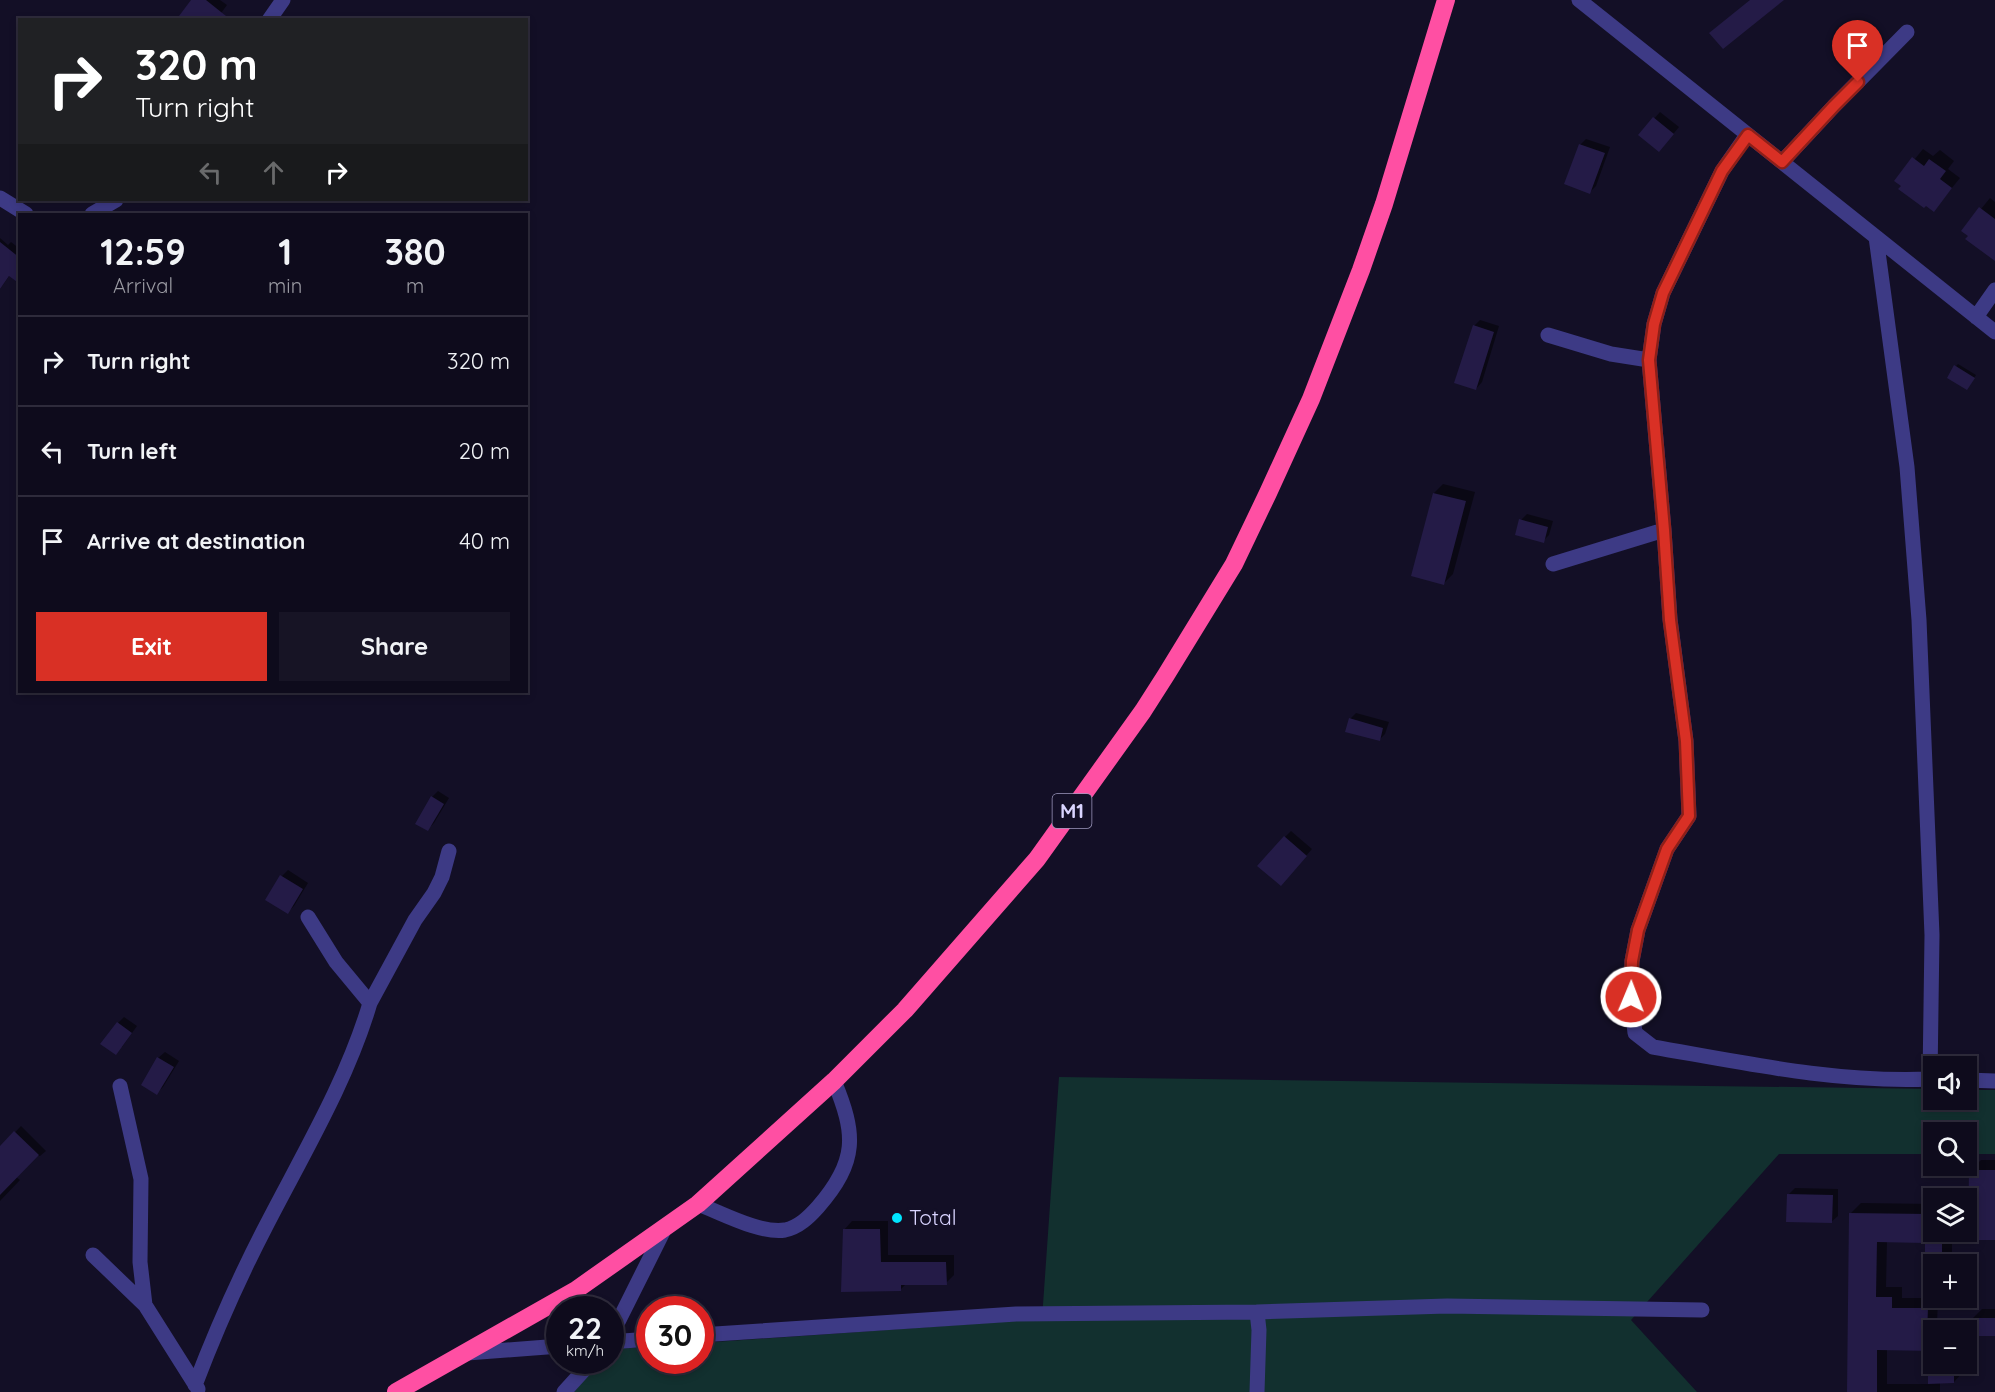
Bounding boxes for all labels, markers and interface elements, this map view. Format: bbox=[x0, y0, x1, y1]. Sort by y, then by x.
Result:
pin bbox=[1832, 20, 1883, 82]
icon: arrive bbox=[1841, 29, 1874, 62]
text: 320 m bbox=[135, 38, 258, 91]
icon: right bbox=[36, 42, 114, 120]
text: Turn right bbox=[135, 90, 254, 124]
icon: left bbox=[194, 156, 227, 189]
icon: ahead bbox=[257, 156, 290, 189]
icon: right bbox=[320, 156, 353, 189]
text: 12:59 bbox=[100, 229, 186, 274]
text: 1 bbox=[278, 229, 292, 274]
text: 380 bbox=[385, 229, 446, 274]
text: Arrival bbox=[113, 273, 173, 298]
text: min bbox=[268, 273, 302, 298]
text: m bbox=[406, 273, 424, 298]
icon: right bbox=[36, 345, 69, 378]
text: Turn right bbox=[87, 347, 191, 375]
text: 320 m bbox=[447, 347, 510, 375]
icon: left bbox=[36, 435, 69, 468]
text: Turn left bbox=[87, 437, 177, 465]
text: 20 m bbox=[459, 437, 510, 465]
icon: arrive bbox=[36, 525, 69, 558]
text: Arrive at destination bbox=[87, 527, 305, 555]
text: 40 m bbox=[459, 527, 510, 555]
button: Exit bbox=[36, 612, 267, 681]
button: Share bbox=[279, 612, 510, 681]
road number: M1 bbox=[1052, 794, 1092, 828]
position arrow bbox=[1599, 965, 1663, 1029]
map controls bbox=[1923, 1056, 1977, 1374]
button: sound bbox=[1923, 1056, 1977, 1110]
button: search bbox=[1923, 1122, 1977, 1176]
button: layers bbox=[1923, 1188, 1977, 1242]
place label: Total bbox=[909, 1204, 957, 1230]
marker: Total bbox=[890, 1211, 904, 1225]
button: + bbox=[1923, 1254, 1977, 1308]
speed limit sign: 30 bbox=[636, 1296, 714, 1374]
text: 22 bbox=[568, 1309, 602, 1347]
button: − bbox=[1923, 1320, 1977, 1374]
text: km/h bbox=[566, 1341, 604, 1360]

